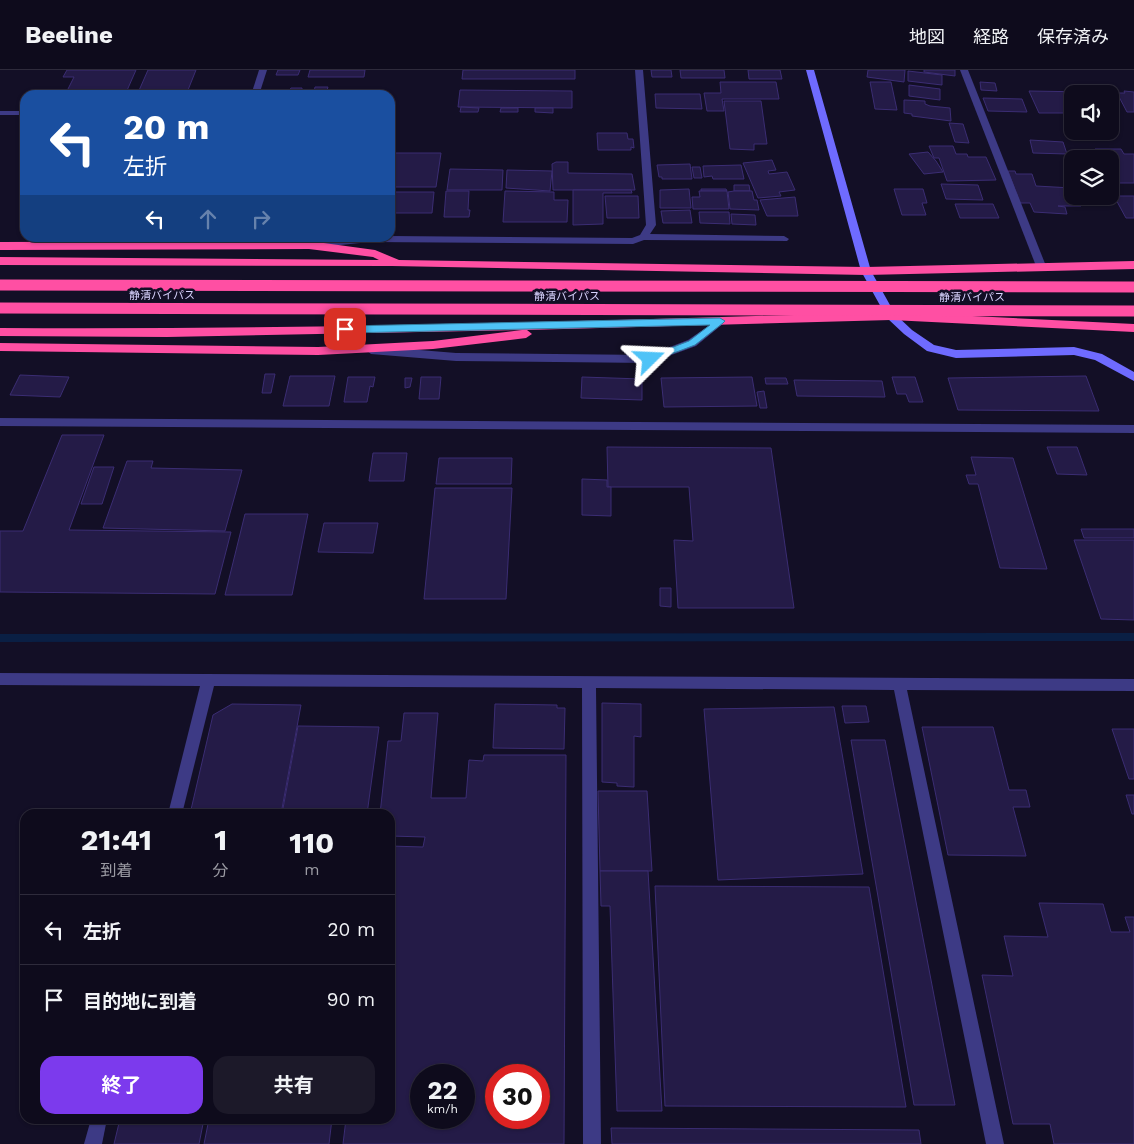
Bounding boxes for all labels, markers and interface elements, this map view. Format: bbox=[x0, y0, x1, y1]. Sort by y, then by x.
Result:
text: Beeline bbox=[25, 21, 113, 49]
text: 地図 bbox=[909, 26, 945, 47]
text: 経路 bbox=[973, 26, 1009, 47]
text: 保存済み bbox=[1037, 26, 1109, 47]
map controls bbox=[1064, 85, 1119, 205]
button: sound bbox=[1064, 85, 1119, 140]
text: 20 m bbox=[123, 106, 209, 148]
icon: left bbox=[40, 110, 105, 175]
button: layers bbox=[1064, 150, 1119, 205]
text: 左折 bbox=[123, 154, 167, 179]
icon: left bbox=[141, 205, 169, 233]
icon: ahead bbox=[194, 205, 222, 233]
icon: right bbox=[247, 205, 275, 233]
street label: 静清バイパス bbox=[129, 289, 195, 302]
street label: 静清バイパス bbox=[534, 290, 600, 303]
street label: 静清バイパス bbox=[939, 291, 1005, 304]
pin bbox=[324, 308, 366, 350]
icon: arrive bbox=[331, 315, 359, 343]
position arrow bbox=[623, 332, 675, 384]
text: 21:41 bbox=[81, 822, 152, 857]
text: 1 bbox=[214, 822, 227, 857]
text: 110 bbox=[289, 825, 334, 860]
text: m bbox=[304, 860, 319, 879]
text: 到着 bbox=[100, 861, 132, 880]
text: 分 bbox=[213, 861, 229, 880]
icon: left bbox=[40, 916, 68, 944]
text: 20 m bbox=[328, 918, 375, 941]
text: 左折 bbox=[83, 920, 121, 943]
icon: arrive bbox=[40, 986, 68, 1014]
text: 90 m bbox=[327, 988, 375, 1011]
text: 目的地に到着 bbox=[83, 990, 197, 1013]
button: 終了 bbox=[40, 1056, 203, 1114]
button: 共有 bbox=[213, 1056, 375, 1114]
speed limit sign: 30 bbox=[485, 1064, 550, 1129]
text: 22 bbox=[428, 1076, 457, 1105]
text: km/h bbox=[427, 1102, 458, 1116]

